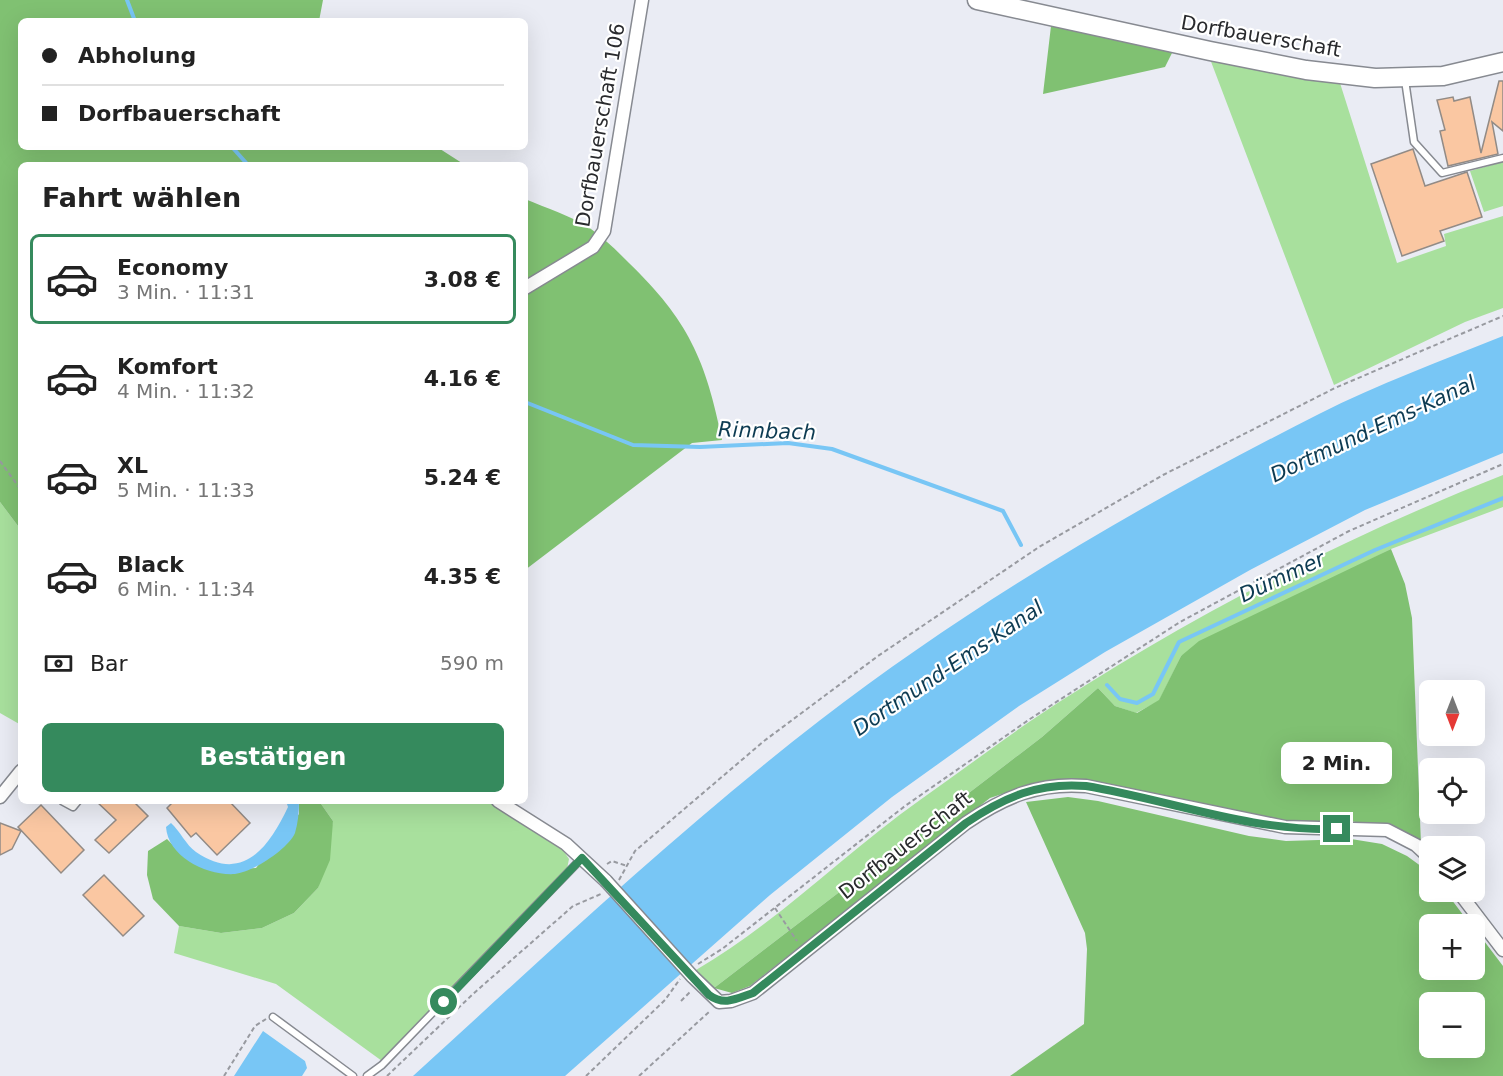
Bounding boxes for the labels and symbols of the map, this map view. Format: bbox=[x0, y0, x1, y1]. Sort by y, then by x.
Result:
street label: Dorfbauerschaft bbox=[1179, 10, 1343, 62]
street label: Dorfbauerschaft 106 bbox=[570, 21, 630, 229]
water label: Dortmund-Ems-Kanal bbox=[1266, 371, 1480, 487]
water label: Rinnbach bbox=[718, 417, 816, 445]
water label: Dümmer bbox=[1235, 546, 1330, 607]
water label: Dortmund-Ems-Kanal bbox=[848, 595, 1048, 741]
north arrow bbox=[1419, 680, 1485, 746]
callout: 2 Min. bbox=[1282, 742, 1392, 784]
street label: Dorfbauerschaft bbox=[834, 786, 976, 904]
route end bbox=[1323, 815, 1350, 842]
route start bbox=[430, 988, 457, 1015]

